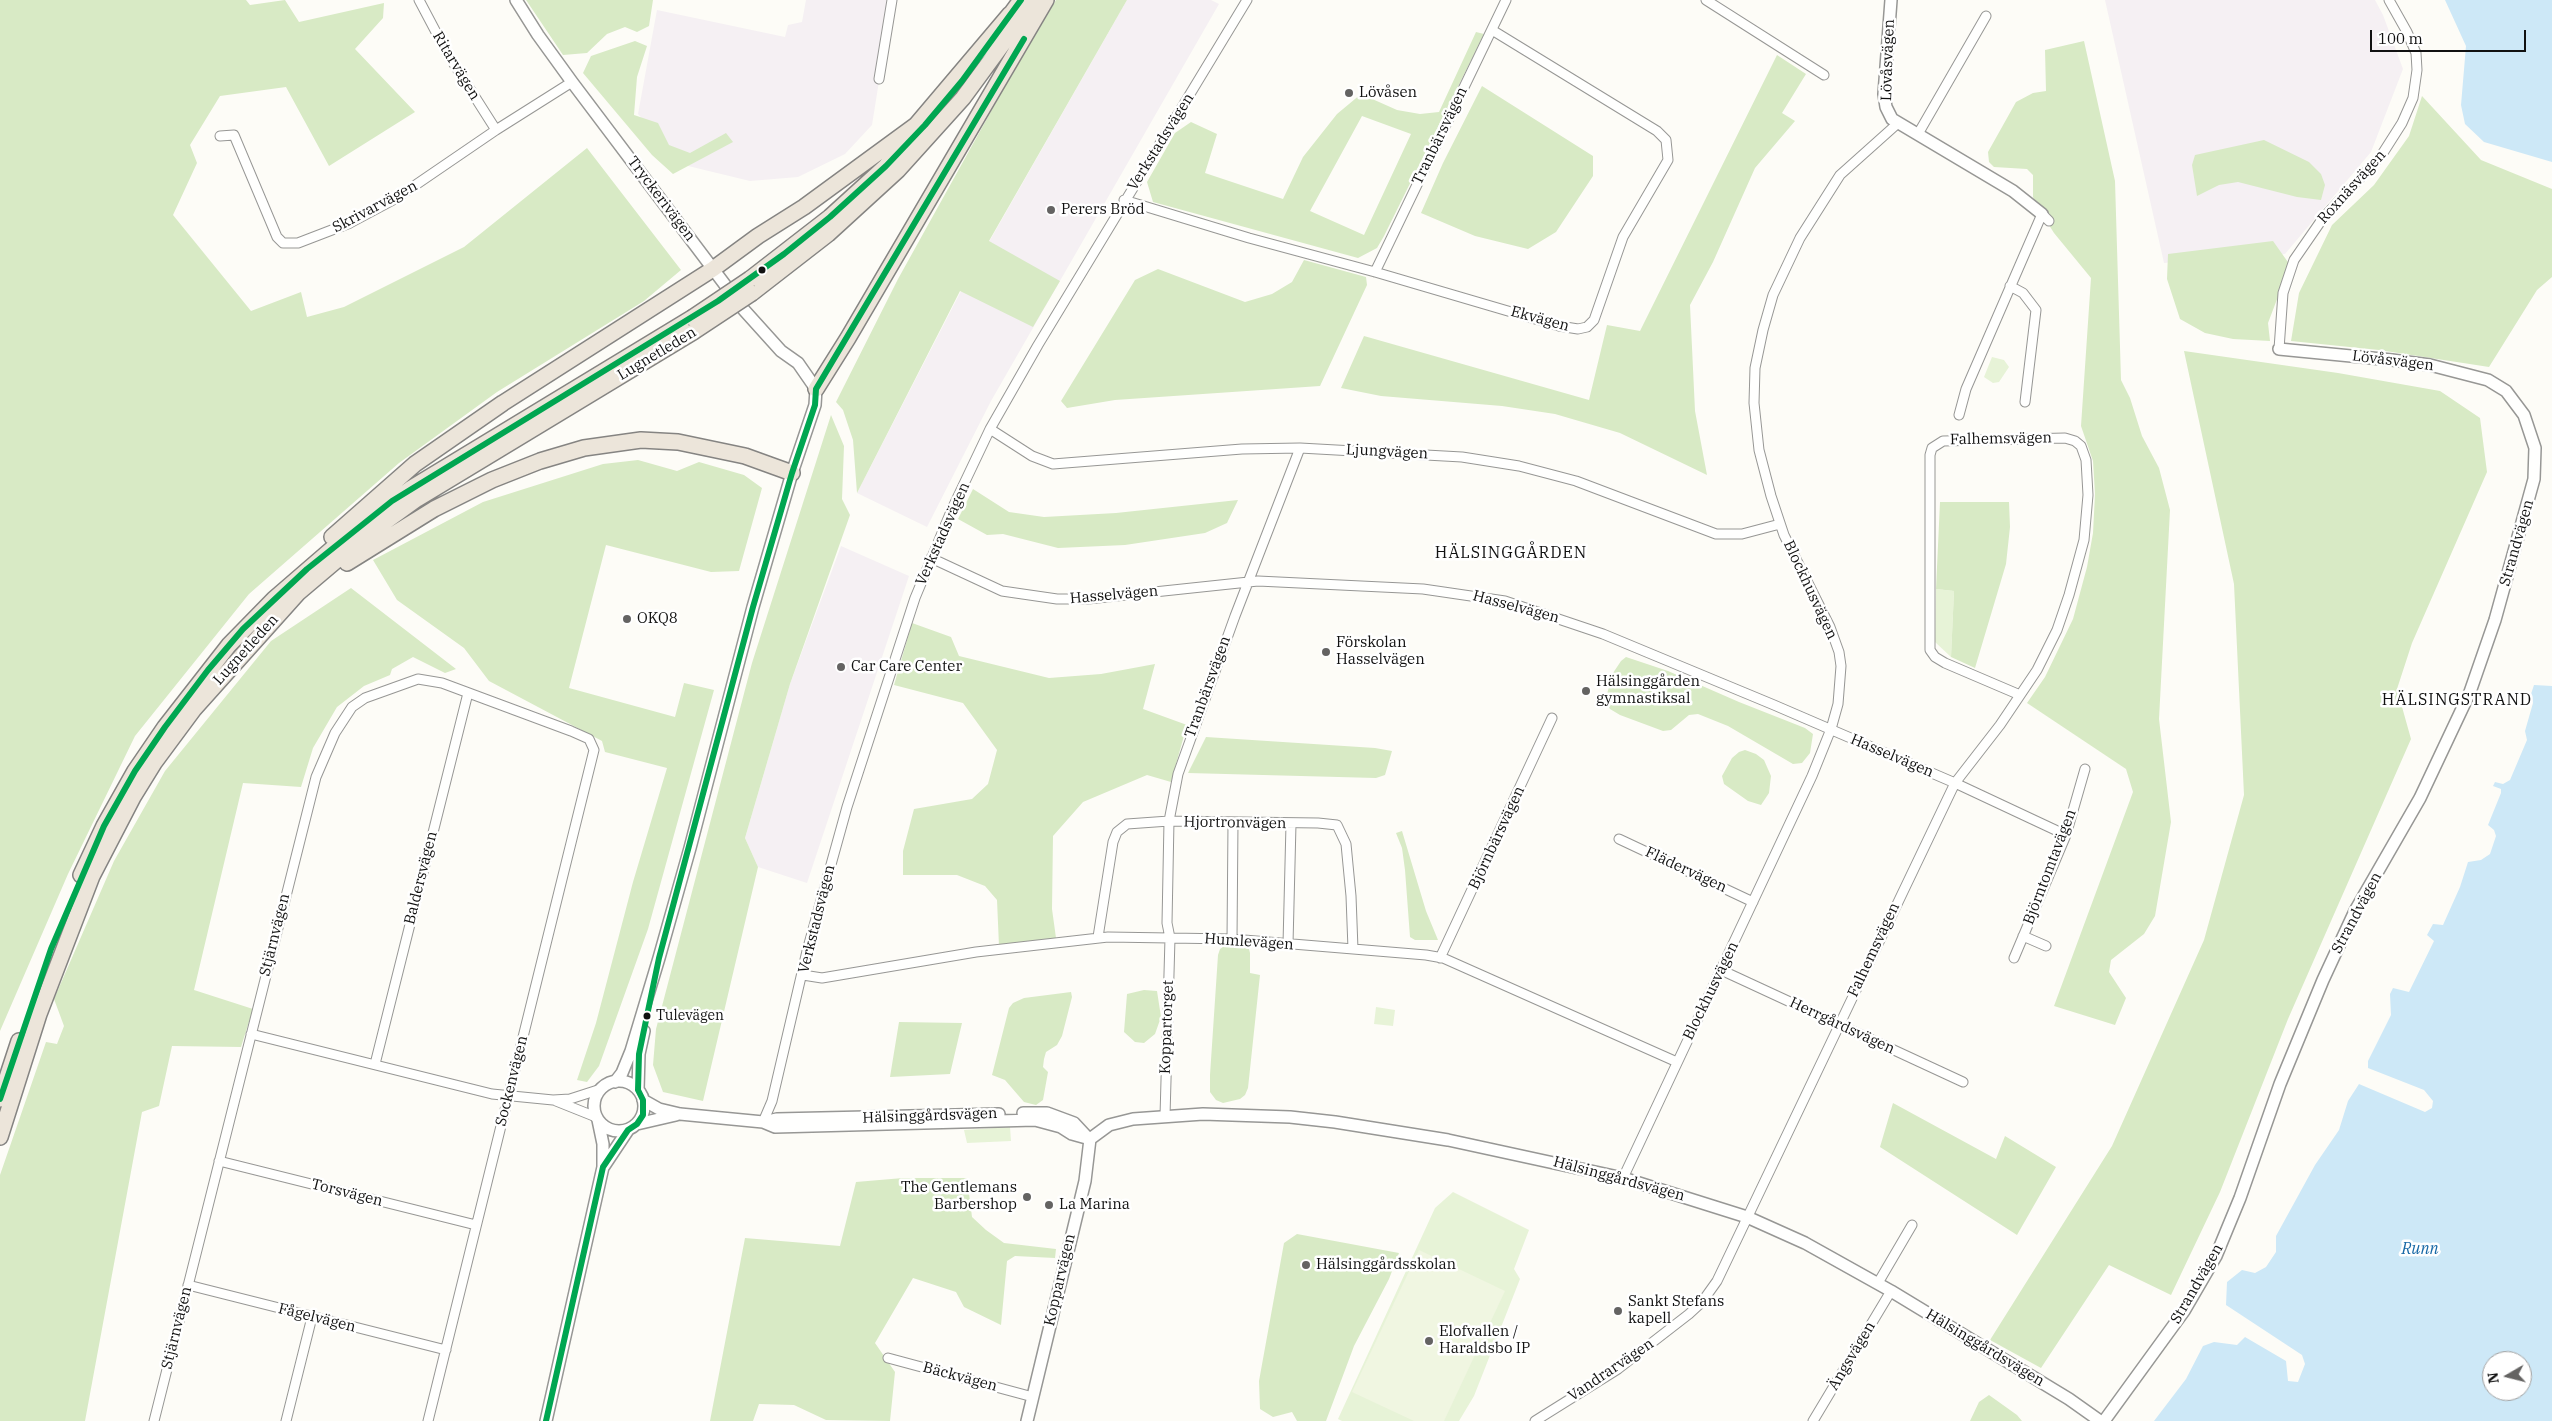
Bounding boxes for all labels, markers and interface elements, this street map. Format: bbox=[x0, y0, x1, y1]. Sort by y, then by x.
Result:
street label: Lövåsvägen bbox=[1878, 19, 1898, 101]
scale bar bbox=[2372, 20, 2528, 52]
street label: Ritarvägen bbox=[428, 28, 484, 104]
text: 100 m bbox=[2378, 29, 2423, 48]
place label: Lövåsen bbox=[1359, 84, 1417, 102]
street label: Tranbärsvägen bbox=[1409, 84, 1471, 188]
marker: Lövåsen bbox=[1343, 87, 1355, 99]
street label: Verkstadsvägen bbox=[1124, 90, 1198, 194]
street label: Roxnäsvägen bbox=[2314, 146, 2390, 228]
street label: Tryckerivägen bbox=[623, 153, 699, 245]
street label: Skrivarvägen bbox=[329, 177, 421, 237]
place label: Perers Bröd bbox=[1061, 201, 1145, 219]
marker: Perers Bröd bbox=[1045, 204, 1057, 216]
unlabelled marker bbox=[757, 265, 767, 275]
street label: Ekvägen bbox=[1509, 303, 1571, 335]
street label: Lugnetleden bbox=[614, 323, 700, 385]
street label: Lövåsvägen bbox=[2351, 347, 2435, 375]
street label: Falhemsvägen bbox=[1950, 429, 2052, 449]
street label: Ljungvägen bbox=[1345, 441, 1429, 463]
street label: Verkstadsvägen bbox=[912, 480, 974, 588]
street label: Strandvägen bbox=[2496, 498, 2538, 588]
street label: Blockhusvägen bbox=[1779, 538, 1841, 642]
district label: HÄLSINGGÅRDEN bbox=[1433, 543, 1589, 563]
street label: Hasselvägen bbox=[1069, 582, 1159, 608]
street label: Hasselvägen bbox=[1471, 587, 1561, 627]
place label: OKQ8 bbox=[637, 610, 678, 628]
street label: Lugnetleden bbox=[210, 611, 282, 689]
marker: OKQ8 bbox=[621, 613, 633, 625]
street label: Tranbärsvägen bbox=[1181, 634, 1235, 740]
place label: Förskolan Hasselvägen bbox=[1336, 634, 1425, 669]
marker: Förskolan Hasselvägen bbox=[1320, 646, 1332, 658]
place label: Car Care Center bbox=[851, 658, 962, 676]
marker: Car Care Center bbox=[835, 661, 847, 673]
place label: Hälsinggården gymnastiksal bbox=[1596, 673, 1700, 708]
marker: Hälsinggården gymnastiksal bbox=[1580, 685, 1592, 697]
district label: HÄLSINGSTRAND bbox=[2380, 690, 2534, 710]
street label: Hasselvägen bbox=[1848, 730, 1936, 782]
street label: Björnbärsvägen bbox=[1465, 783, 1529, 893]
street label: Björntomtavägen bbox=[2020, 807, 2080, 927]
street label: Hjortronvägen bbox=[1183, 813, 1287, 833]
street label: Baldersvägen bbox=[401, 830, 441, 926]
street label: Flädervägen bbox=[1642, 843, 1730, 897]
street label: Verkstadsvägen bbox=[795, 863, 839, 975]
street label: Strandvägen bbox=[2328, 869, 2386, 957]
street label: Stjärnvägen bbox=[256, 892, 294, 978]
street label: Falhemsvägen bbox=[1844, 900, 1904, 1000]
street label: Humlevägen bbox=[1204, 930, 1294, 954]
street label: Blockhusvägen bbox=[1679, 939, 1743, 1043]
street label: Koppartorget bbox=[1156, 980, 1178, 1074]
street label: Herrgårdsvägen bbox=[1787, 994, 1897, 1058]
place label: Tulevägen bbox=[656, 1008, 724, 1024]
marker: Tulevägen bbox=[642, 1011, 652, 1021]
street label: Sockenvägen bbox=[492, 1034, 532, 1128]
street label: Hälsinggårdsvägen bbox=[862, 1105, 998, 1127]
street label: Hälsinggårdsvägen bbox=[1551, 1153, 1687, 1205]
street label: Torsvägen bbox=[309, 1175, 385, 1211]
place label: The Gentlemans Barbershop bbox=[901, 1179, 1017, 1214]
marker: The Gentlemans Barbershop bbox=[1021, 1191, 1033, 1203]
place label: La Marina bbox=[1059, 1196, 1130, 1214]
marker: La Marina bbox=[1043, 1199, 1055, 1211]
street label: Kopparvägen bbox=[1041, 1232, 1079, 1328]
water label: Runn bbox=[2401, 1239, 2439, 1259]
street label: Strandvägen bbox=[2167, 1241, 2227, 1327]
place label: Hälsinggårdsskolan bbox=[1316, 1256, 1456, 1274]
marker: Hälsinggårdsskolan bbox=[1300, 1259, 1312, 1271]
street label: Stjärnvägen bbox=[158, 1285, 196, 1371]
place label: Sankt Stefans kapell bbox=[1628, 1293, 1724, 1328]
street label: Fågelvägen bbox=[276, 1300, 358, 1336]
marker: Sankt Stefans kapell bbox=[1612, 1305, 1624, 1317]
street label: Hälsinggårdsvägen bbox=[1922, 1305, 2048, 1391]
street label: Ängsvägen bbox=[1824, 1318, 1880, 1394]
place label: Elofvallen / Haraldsbo IP bbox=[1439, 1323, 1530, 1358]
marker: Elofvallen / Haraldsbo IP bbox=[1423, 1335, 1435, 1347]
street label: Vandrarvägen bbox=[1565, 1335, 1657, 1405]
north arrow bbox=[2482, 1351, 2532, 1401]
street label: Bäckvägen bbox=[921, 1358, 999, 1396]
text: N bbox=[2483, 1371, 2503, 1385]

